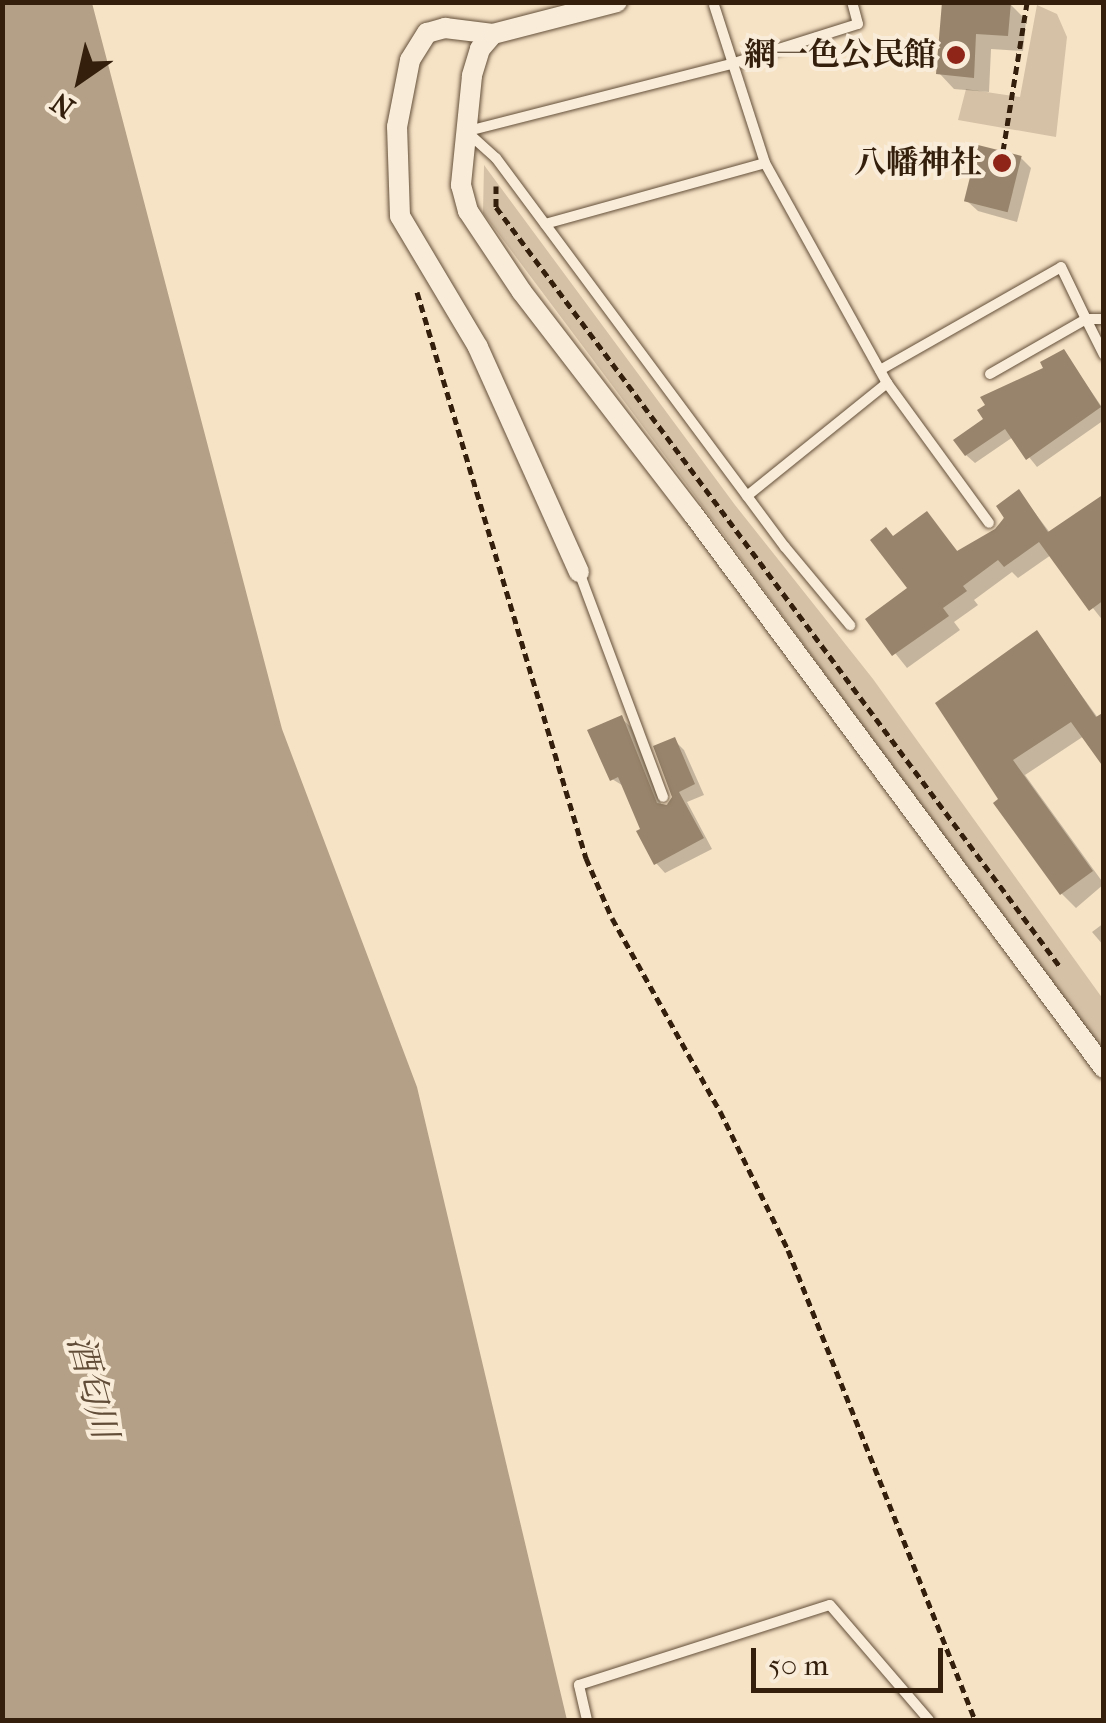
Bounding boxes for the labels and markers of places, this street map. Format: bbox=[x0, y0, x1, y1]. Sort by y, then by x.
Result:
place label: 網一色公民館 bbox=[744, 36, 936, 74]
marker: 網一色公民館 bbox=[945, 44, 967, 66]
place label: 八幡神社 bbox=[854, 144, 982, 182]
marker: 八幡神社 bbox=[991, 152, 1013, 174]

